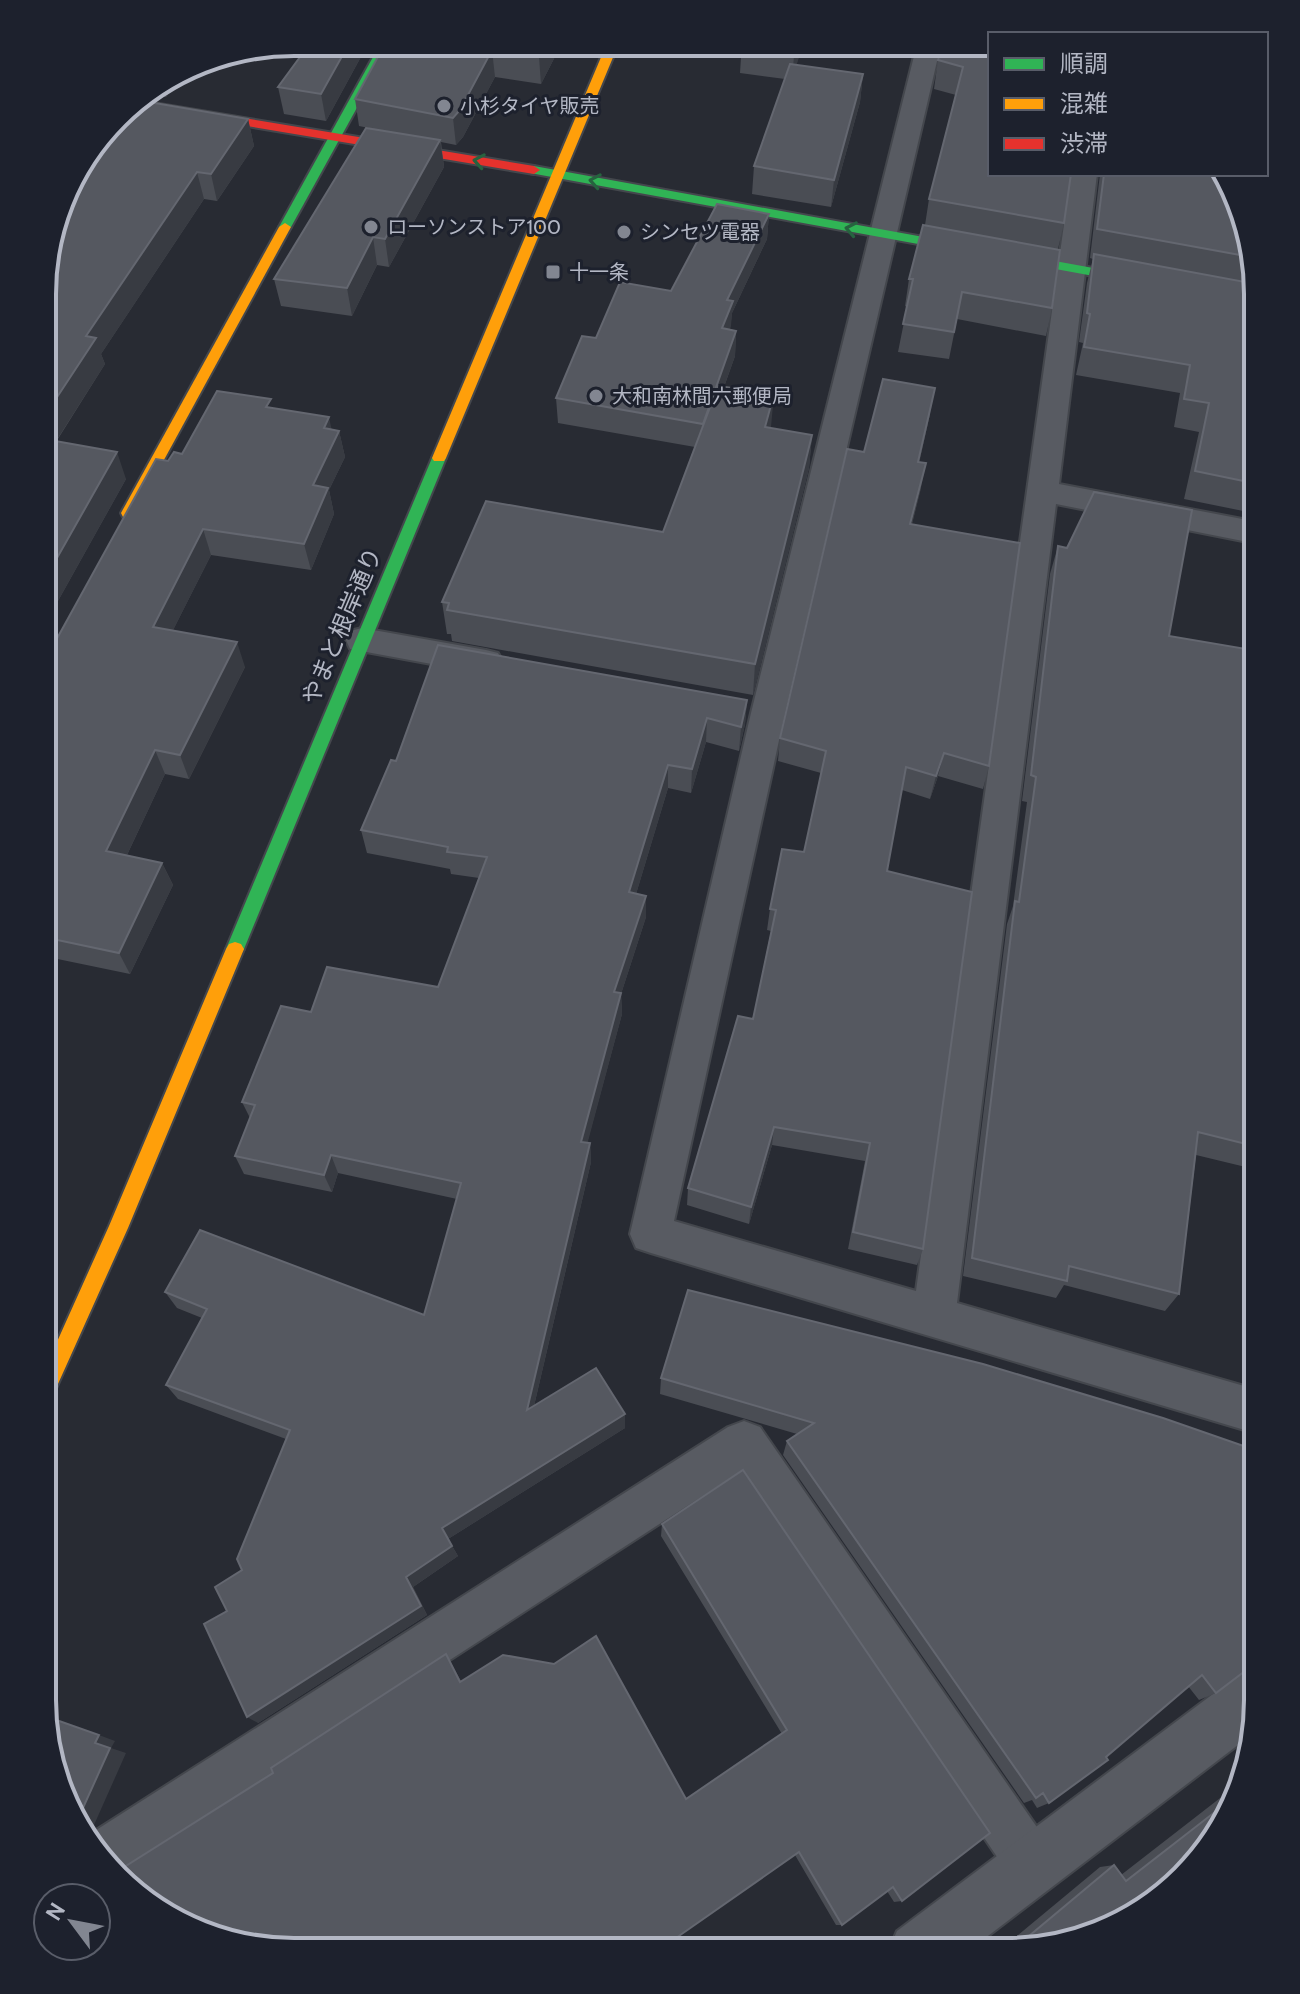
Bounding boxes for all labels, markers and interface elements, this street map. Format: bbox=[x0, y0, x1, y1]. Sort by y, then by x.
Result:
legend bbox=[988, 32, 1268, 176]
text: 順調 bbox=[1060, 49, 1108, 78]
text: 混雑 bbox=[1060, 89, 1108, 118]
place label: 小杉タイヤ販売 bbox=[460, 94, 599, 118]
marker: 小杉タイヤ販売 bbox=[435, 97, 453, 115]
text: 渋滞 bbox=[1060, 129, 1108, 158]
one-way arrow bbox=[473, 154, 486, 171]
one-way arrow bbox=[588, 174, 602, 191]
place label: ローソンストア100 bbox=[387, 215, 561, 239]
marker: ローソンストア100 bbox=[362, 218, 380, 236]
place label: シンセツ電器 bbox=[640, 220, 760, 244]
one-way arrow bbox=[844, 221, 857, 238]
marker: シンセツ電器 bbox=[615, 223, 633, 241]
place label: 十一条 bbox=[569, 260, 629, 284]
marker: 十一条 bbox=[544, 263, 562, 281]
place label: 大和南林間六郵便局 bbox=[612, 384, 792, 408]
marker: 大和南林間六郵便局 bbox=[587, 387, 605, 405]
street label: やまと根岸通り bbox=[295, 543, 388, 709]
north arrow bbox=[32, 1882, 112, 1962]
text: N bbox=[40, 1898, 71, 1925]

